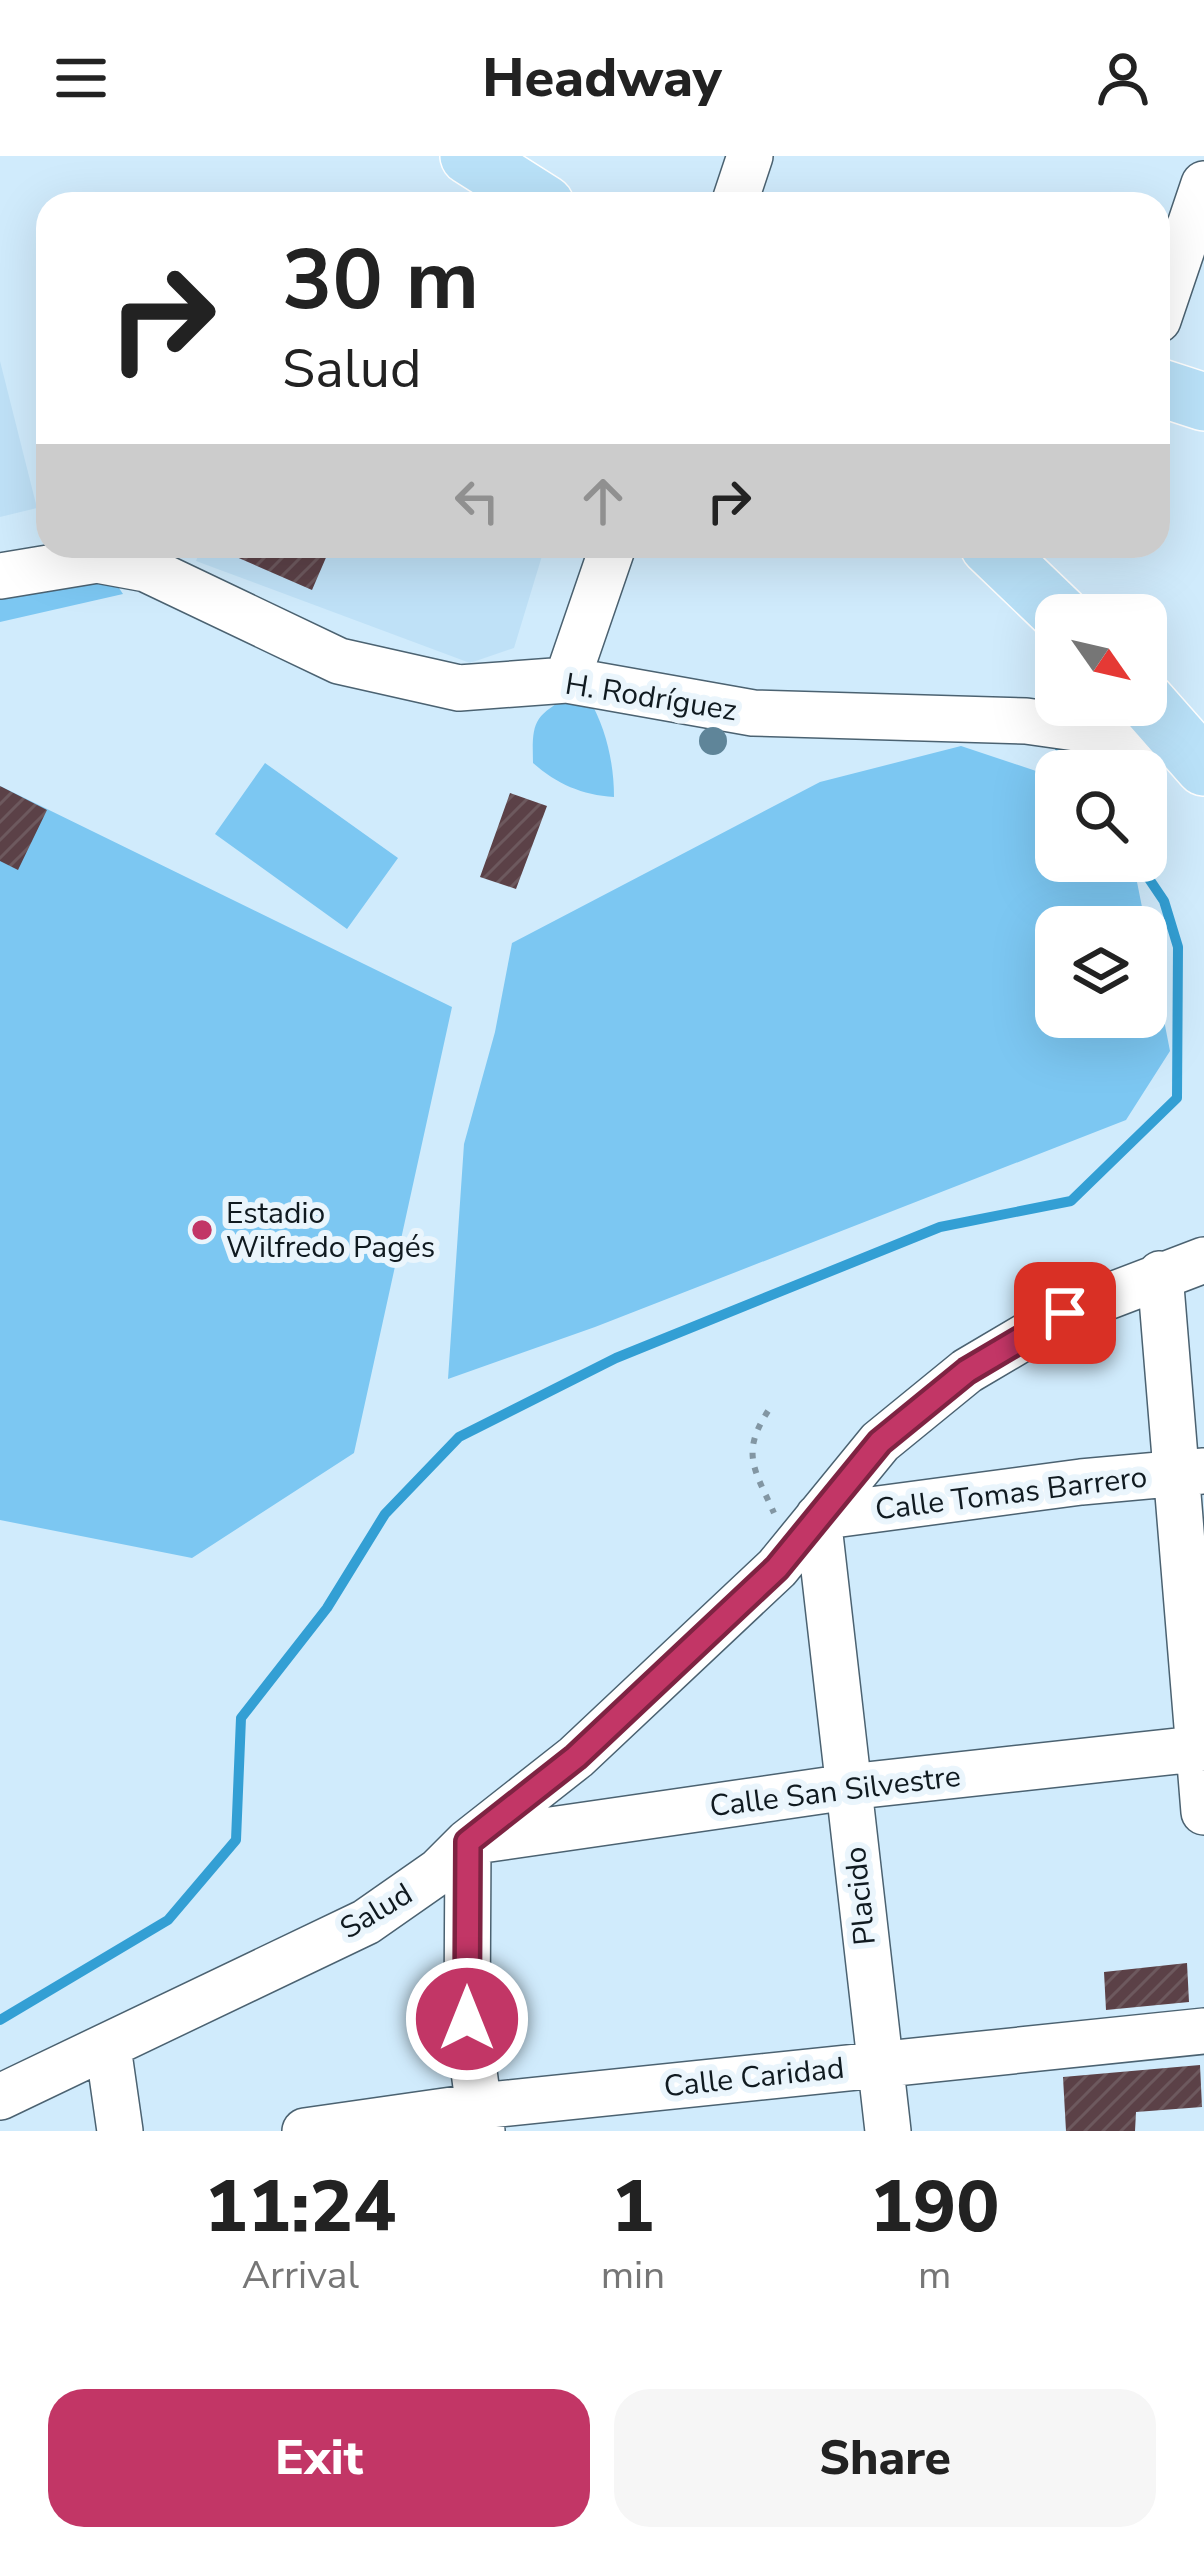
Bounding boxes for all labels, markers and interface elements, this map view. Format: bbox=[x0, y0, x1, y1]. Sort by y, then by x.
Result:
text: Headway bbox=[482, 41, 722, 115]
icon: menu bbox=[48, 45, 114, 111]
icon: person bbox=[1090, 45, 1156, 111]
text: 30 m bbox=[282, 223, 479, 338]
icon: right bbox=[84, 240, 240, 396]
text: Salud bbox=[282, 332, 422, 406]
icon: left bbox=[444, 468, 510, 534]
icon: ahead bbox=[570, 468, 636, 534]
icon: right bbox=[696, 468, 762, 534]
north arrow bbox=[1035, 594, 1167, 726]
map controls bbox=[1035, 594, 1167, 1038]
street label: H. Rodríguez bbox=[562, 664, 740, 731]
button: search bbox=[1035, 750, 1167, 882]
button: layers bbox=[1035, 906, 1167, 1038]
place label: Estadio Wilfredo Pagés bbox=[226, 1193, 435, 1268]
marker: Estadio Wilfredo Pagés bbox=[189, 1217, 215, 1243]
pin bbox=[1014, 1262, 1116, 1364]
icon: arrive bbox=[1032, 1280, 1098, 1346]
street label: Calle Tomas Barrero bbox=[873, 1456, 1149, 1531]
street label: Calle San Silvestre bbox=[707, 1756, 963, 1827]
street label: Placido bbox=[835, 1845, 886, 1947]
street label: Salud bbox=[332, 1874, 420, 1949]
position arrow bbox=[404, 1956, 530, 2082]
street label: Calle Caridad bbox=[662, 2048, 846, 2107]
text: 11:24 bbox=[205, 2158, 396, 2256]
text: 1 bbox=[611, 2158, 655, 2256]
text: 190 bbox=[870, 2158, 999, 2256]
text: Arrival bbox=[242, 2249, 359, 2302]
text: min bbox=[601, 2249, 665, 2302]
text: m bbox=[918, 2249, 951, 2302]
button: Exit bbox=[48, 2389, 590, 2527]
button: Share bbox=[614, 2389, 1156, 2527]

